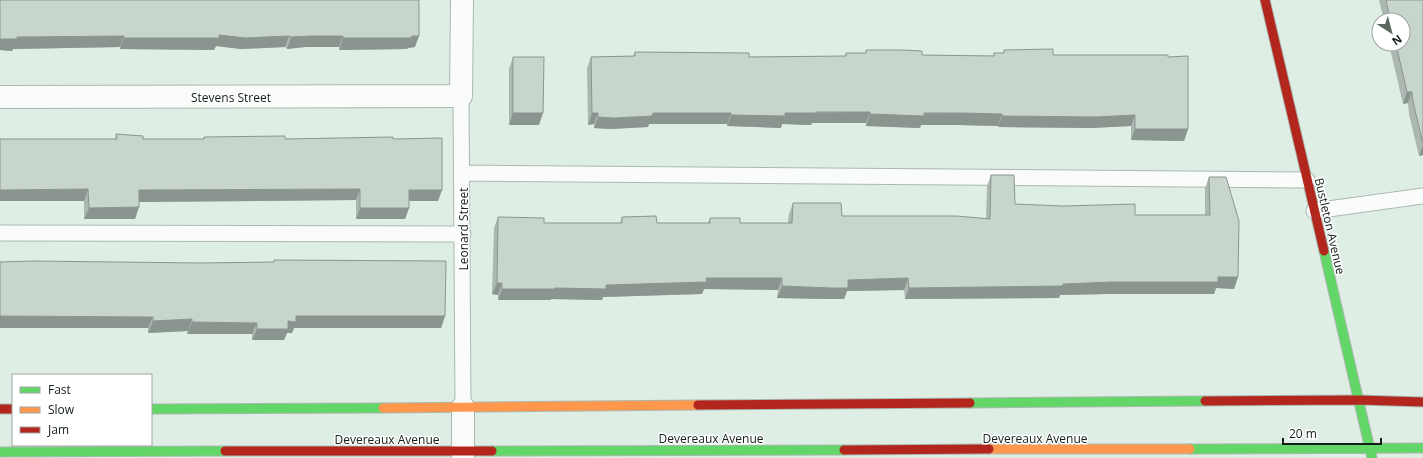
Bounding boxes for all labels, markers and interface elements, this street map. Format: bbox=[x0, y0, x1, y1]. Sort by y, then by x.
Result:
north arrow bbox=[1371, 12, 1411, 52]
text: N bbox=[1389, 32, 1405, 49]
street label: Stevens Street bbox=[191, 89, 271, 106]
street label: Bustleton Avenue bbox=[1311, 176, 1349, 276]
street label: Leonard Street bbox=[455, 187, 472, 271]
legend bbox=[12, 374, 152, 446]
text: Fast bbox=[48, 381, 71, 398]
text: Slow bbox=[48, 401, 75, 418]
scale bar bbox=[1283, 420, 1381, 446]
text: Jam bbox=[47, 421, 69, 438]
text: 20 m bbox=[1289, 425, 1317, 442]
street label: Devereaux Avenue bbox=[658, 430, 764, 447]
street label: Devereaux Avenue bbox=[982, 430, 1088, 447]
street label: Devereaux Avenue bbox=[334, 431, 440, 448]

